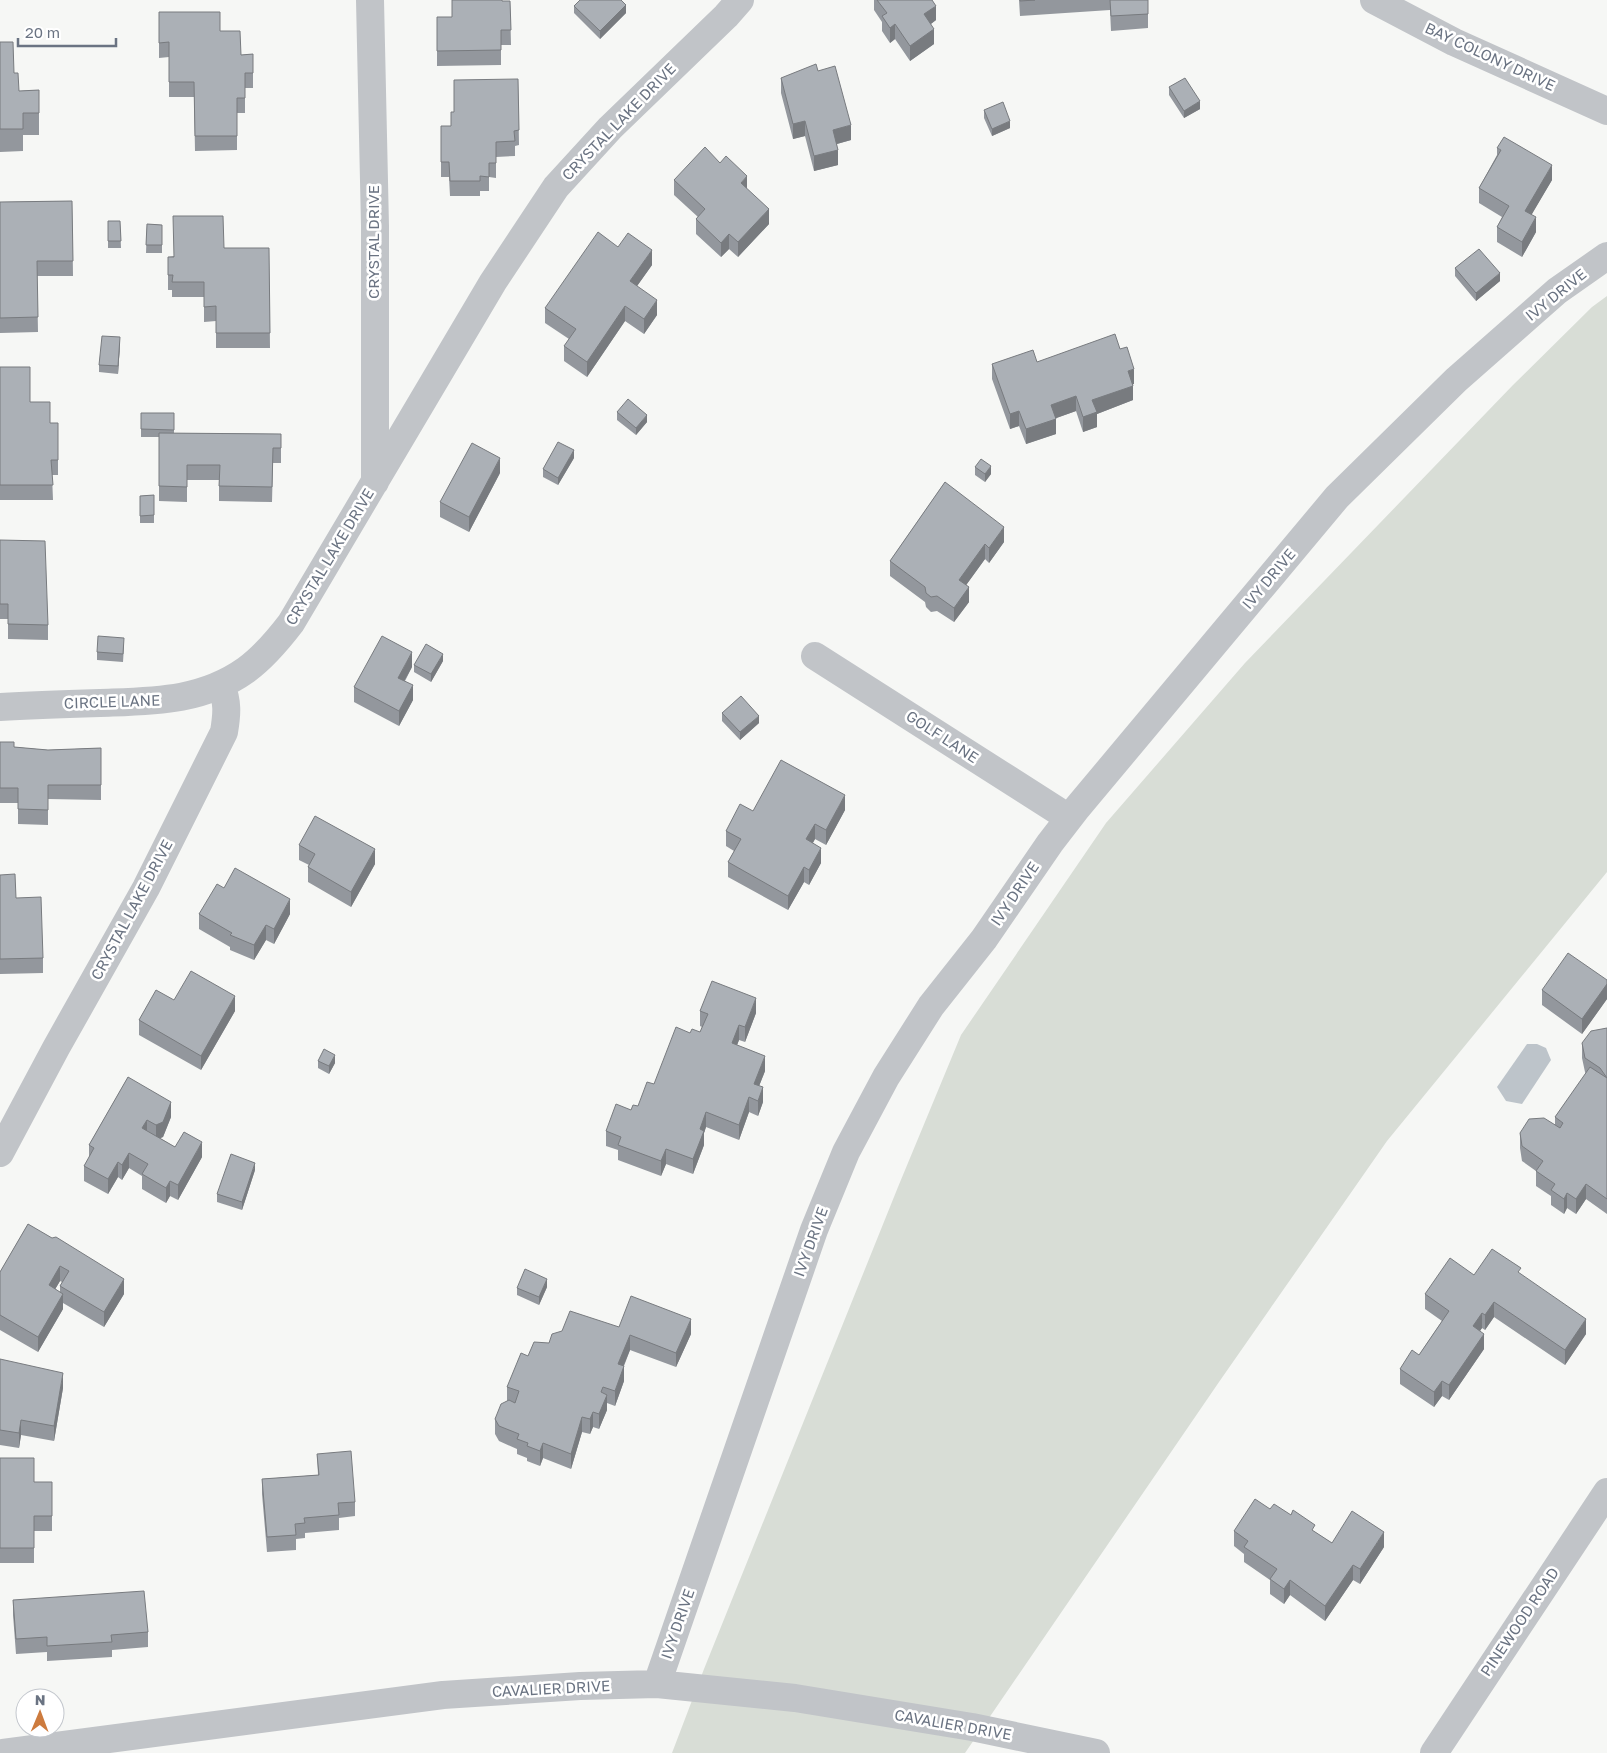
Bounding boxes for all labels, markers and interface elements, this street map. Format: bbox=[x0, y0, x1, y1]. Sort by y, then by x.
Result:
scale bar bbox=[18, 15, 115, 47]
street label: BAY COLONY DRIVE bbox=[1423, 18, 1558, 94]
text: 20 m bbox=[25, 23, 60, 41]
street label: CRYSTAL LAKE DRIVE bbox=[558, 59, 679, 184]
street label: CRYSTAL DRIVE bbox=[364, 185, 382, 299]
street label: IVY DRIVE bbox=[1521, 264, 1589, 324]
street label: CRYSTAL LAKE DRIVE bbox=[281, 485, 377, 628]
street label: IVY DRIVE bbox=[1238, 545, 1299, 612]
street label: CIRCLE LANE bbox=[63, 690, 160, 712]
street label: GOLF LANE bbox=[903, 706, 982, 766]
street label: CRYSTAL LAKE DRIVE bbox=[87, 836, 176, 983]
street label: IVY DRIVE bbox=[986, 858, 1042, 929]
street label: IVY DRIVE bbox=[789, 1204, 831, 1279]
street label: PINEWOOD ROAD bbox=[1476, 1564, 1562, 1679]
street label: IVY DRIVE bbox=[657, 1586, 697, 1661]
street label: CAVALIER DRIVE bbox=[491, 1676, 611, 1700]
north arrow bbox=[15, 1688, 65, 1738]
text: N bbox=[35, 1691, 46, 1708]
street label: CAVALIER DRIVE bbox=[893, 1705, 1013, 1743]

